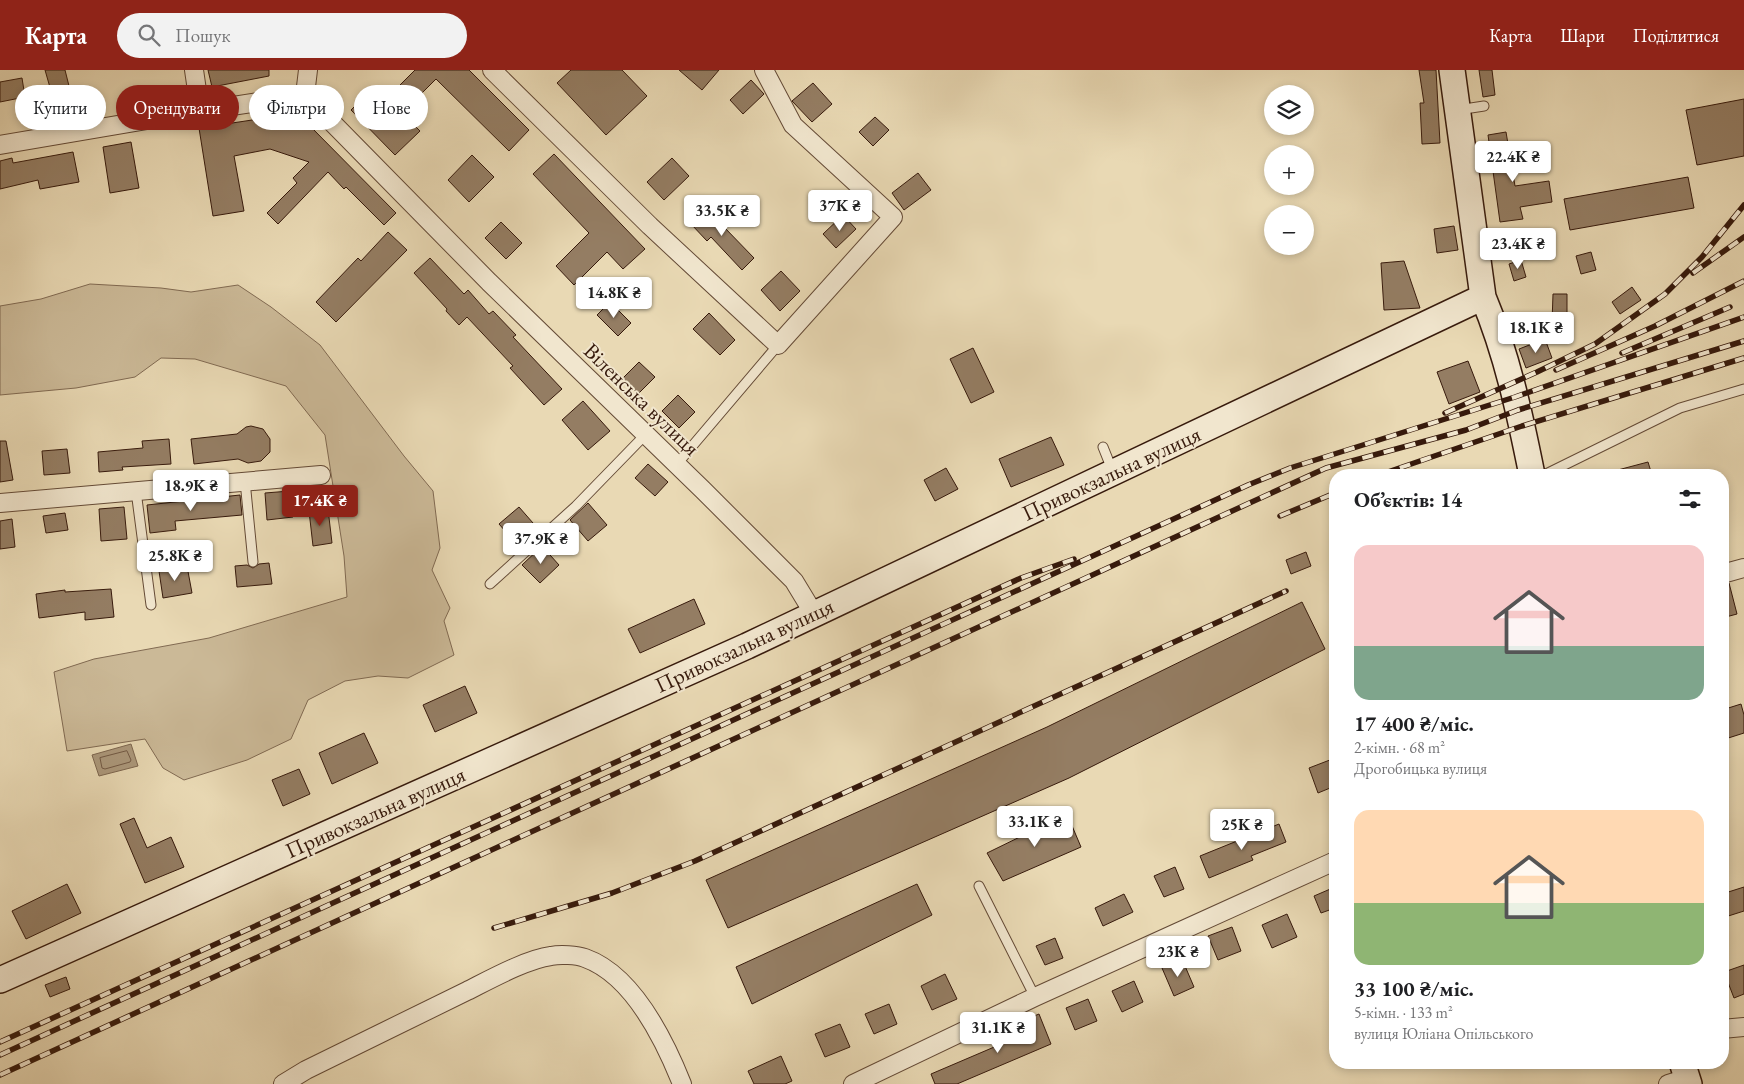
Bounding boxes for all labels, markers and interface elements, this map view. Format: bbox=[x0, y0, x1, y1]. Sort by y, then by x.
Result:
search box bbox=[117, 13, 467, 58]
text: Карта bbox=[25, 20, 87, 51]
icon: search bbox=[135, 21, 163, 49]
text: Пошук bbox=[175, 23, 231, 48]
text: Карта bbox=[1489, 24, 1532, 47]
text: Шари bbox=[1560, 24, 1605, 47]
text: Поділитися bbox=[1633, 24, 1719, 47]
chip: Купити bbox=[15, 85, 106, 130]
chip: Орендувати bbox=[116, 85, 239, 130]
chip: Фільтри bbox=[249, 85, 344, 130]
chip: Нове bbox=[354, 85, 428, 130]
map controls bbox=[1264, 85, 1314, 255]
button: layers bbox=[1264, 85, 1314, 135]
pin: 22.4K ₴ bbox=[1467, 140, 1559, 183]
button: + bbox=[1264, 145, 1314, 195]
text: 22.4K ₴ bbox=[1486, 146, 1540, 167]
pin: 37K ₴ bbox=[805, 190, 875, 232]
pin: 33.5K ₴ bbox=[676, 194, 768, 237]
text: 37K ₴ bbox=[819, 195, 861, 216]
text: 33.5K ₴ bbox=[695, 200, 749, 221]
button: − bbox=[1264, 205, 1314, 255]
pin: 23.4K ₴ bbox=[1472, 228, 1564, 270]
text: 23.4K ₴ bbox=[1491, 233, 1545, 254]
pin: 14.8K ₴ bbox=[568, 276, 660, 319]
text: 14.8K ₴ bbox=[587, 282, 641, 303]
pin: 18.1K ₴ bbox=[1490, 312, 1582, 354]
text: 18.1K ₴ bbox=[1509, 317, 1563, 338]
street label: Віленська вулиця bbox=[577, 337, 706, 462]
street label: Привокзальна вулиця bbox=[1017, 419, 1205, 528]
pin: 18.9K ₴ bbox=[145, 470, 237, 512]
text: 18.9K ₴ bbox=[164, 475, 218, 496]
pin: 17.4K ₴ bbox=[274, 484, 366, 527]
icon: filters bbox=[1676, 485, 1704, 513]
text: Об’єктів: 14 bbox=[1354, 486, 1462, 513]
text: 17.4K ₴ bbox=[293, 490, 347, 511]
pin: 37.9K ₴ bbox=[495, 522, 587, 565]
text: 37.9K ₴ bbox=[514, 528, 568, 549]
pin: 25.8K ₴ bbox=[129, 540, 221, 582]
text: 25.8K ₴ bbox=[148, 545, 202, 566]
icon: home bbox=[1484, 577, 1574, 667]
street label: Привокзальна вулиця bbox=[650, 591, 838, 700]
text: 17 400 ₴/міс. bbox=[1354, 710, 1474, 737]
text: 2-кімн. · 68 m² bbox=[1354, 737, 1445, 758]
text: Дрогобицька вулиця bbox=[1354, 758, 1487, 779]
street label: Привокзальна вулиця bbox=[281, 760, 470, 865]
pin: 33.1K ₴ bbox=[989, 806, 1081, 848]
pin: 25K ₴ bbox=[1207, 808, 1277, 851]
text: 33.1K ₴ bbox=[1008, 811, 1062, 832]
text: 25K ₴ bbox=[1221, 814, 1263, 835]
icon: home bbox=[1484, 842, 1574, 932]
pin: 23K ₴ bbox=[1143, 936, 1213, 978]
text: 23K ₴ bbox=[1157, 941, 1199, 962]
text: 33 100 ₴/міс. bbox=[1354, 975, 1474, 1002]
text: 5-кімн. · 133 m² bbox=[1354, 1002, 1453, 1023]
pin: 31.1K ₴ bbox=[952, 1012, 1044, 1054]
text: 31.1K ₴ bbox=[971, 1017, 1025, 1038]
text: вулиця Юліана Опільського bbox=[1354, 1023, 1534, 1044]

